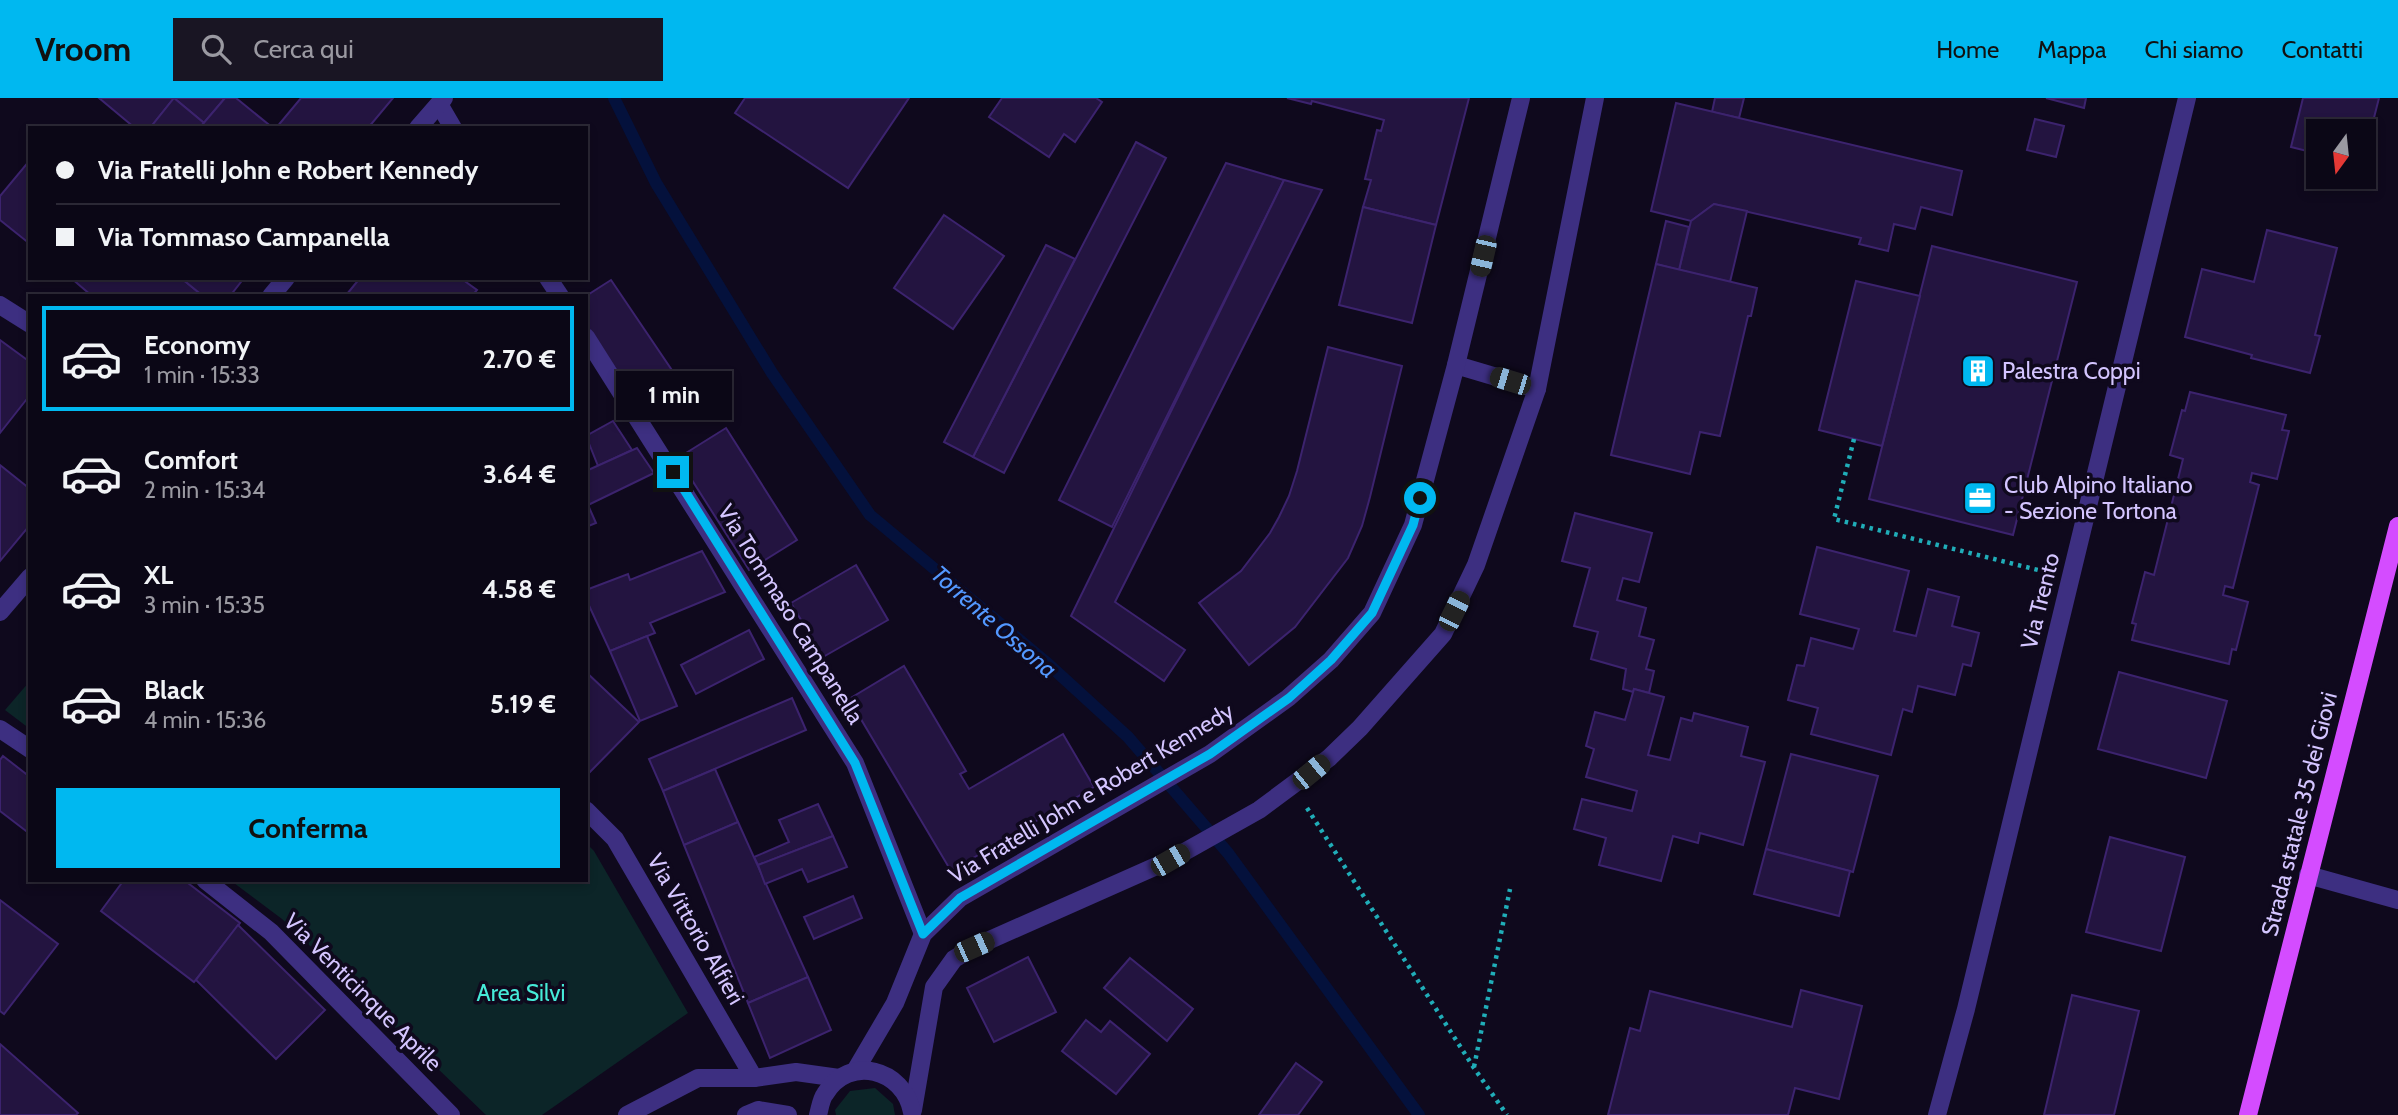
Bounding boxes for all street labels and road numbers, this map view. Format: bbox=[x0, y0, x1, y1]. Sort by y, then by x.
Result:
street label: Via Tommaso Campanella bbox=[712, 499, 870, 729]
street label: Via Trento bbox=[2015, 550, 2065, 652]
street label: Strada statale 35 dei Giovi bbox=[2255, 689, 2343, 939]
street label: Via Fratelli John e Robert Kennedy bbox=[943, 696, 1239, 889]
street label: Via Vittorio Alfieri bbox=[641, 848, 751, 1010]
street label: Via Venticinque Aprile bbox=[278, 907, 448, 1077]

